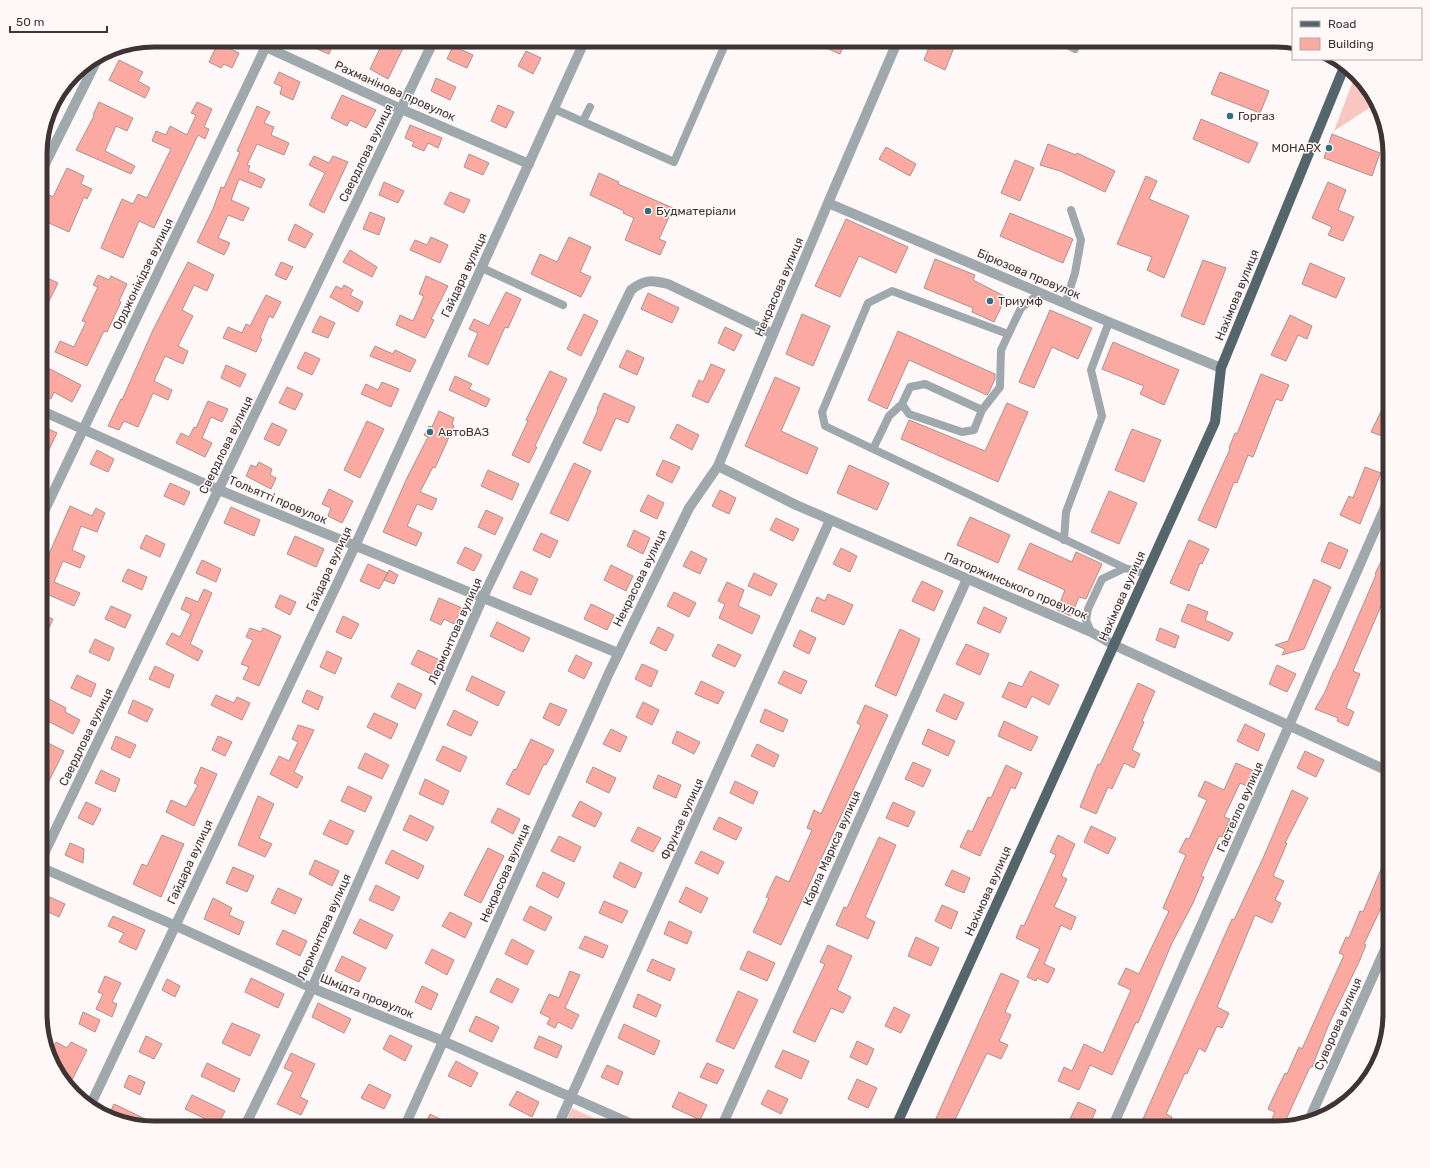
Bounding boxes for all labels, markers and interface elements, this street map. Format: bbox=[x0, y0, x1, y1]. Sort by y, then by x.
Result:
scale bar bbox=[10, 8, 107, 34]
legend bbox=[1292, 8, 1422, 60]
text: 50 m bbox=[16, 15, 44, 29]
text: Road bbox=[1328, 17, 1356, 31]
text: Building bbox=[1328, 37, 1374, 51]
street label: Рахманінова провулок bbox=[332, 58, 458, 124]
street label: Свердлова вулиця bbox=[336, 102, 396, 204]
place label: Горгаз bbox=[1238, 109, 1275, 123]
marker: Горгаз bbox=[1225, 111, 1235, 121]
place label: МОНАРХ bbox=[1271, 141, 1321, 155]
marker: МОНАРХ bbox=[1324, 143, 1334, 153]
place label: Будматеріали bbox=[656, 204, 736, 218]
marker: Будматеріали bbox=[643, 206, 653, 216]
street label: Орджонікідзе вулиця bbox=[110, 216, 176, 332]
street label: Гайдара вулиця bbox=[438, 230, 490, 320]
street label: Некрасова вулиця bbox=[752, 235, 806, 339]
street label: Бірюзова провулок bbox=[975, 246, 1083, 302]
street label: Нахімова вулиця bbox=[1212, 247, 1262, 343]
place label: Триумф bbox=[998, 294, 1043, 308]
marker: Триумф bbox=[985, 296, 995, 306]
street label: Свердлова вулиця bbox=[196, 394, 256, 496]
place label: АвтоВАЗ bbox=[438, 425, 489, 439]
marker: АвтоВАЗ bbox=[425, 427, 435, 437]
street label: Тольятті провулок bbox=[227, 473, 330, 527]
street label: Гайдара вулиця bbox=[303, 524, 355, 614]
street label: Некрасова вулиця bbox=[610, 527, 670, 629]
street label: Паторжинського провулок bbox=[942, 549, 1090, 623]
street label: Нахімова вулиця bbox=[1096, 549, 1148, 643]
street label: Лермонтова вулиця bbox=[425, 576, 485, 686]
street label: Свердлова вулиця bbox=[56, 686, 116, 788]
street label: Гастелло вулиця bbox=[1214, 760, 1266, 854]
street label: Фрунзе вулиця bbox=[658, 776, 706, 862]
street label: Карла Маркса вулиця bbox=[800, 788, 864, 908]
street label: Гайдара вулиця bbox=[164, 817, 216, 907]
street label: Некрасова вулиця bbox=[477, 822, 533, 924]
street label: Нахімова вулиця bbox=[962, 844, 1014, 938]
street label: Лермонтова вулиця bbox=[294, 872, 354, 982]
street label: Шмідта провулок bbox=[318, 971, 416, 1021]
street label: Суворова вулиця bbox=[1311, 976, 1365, 1072]

